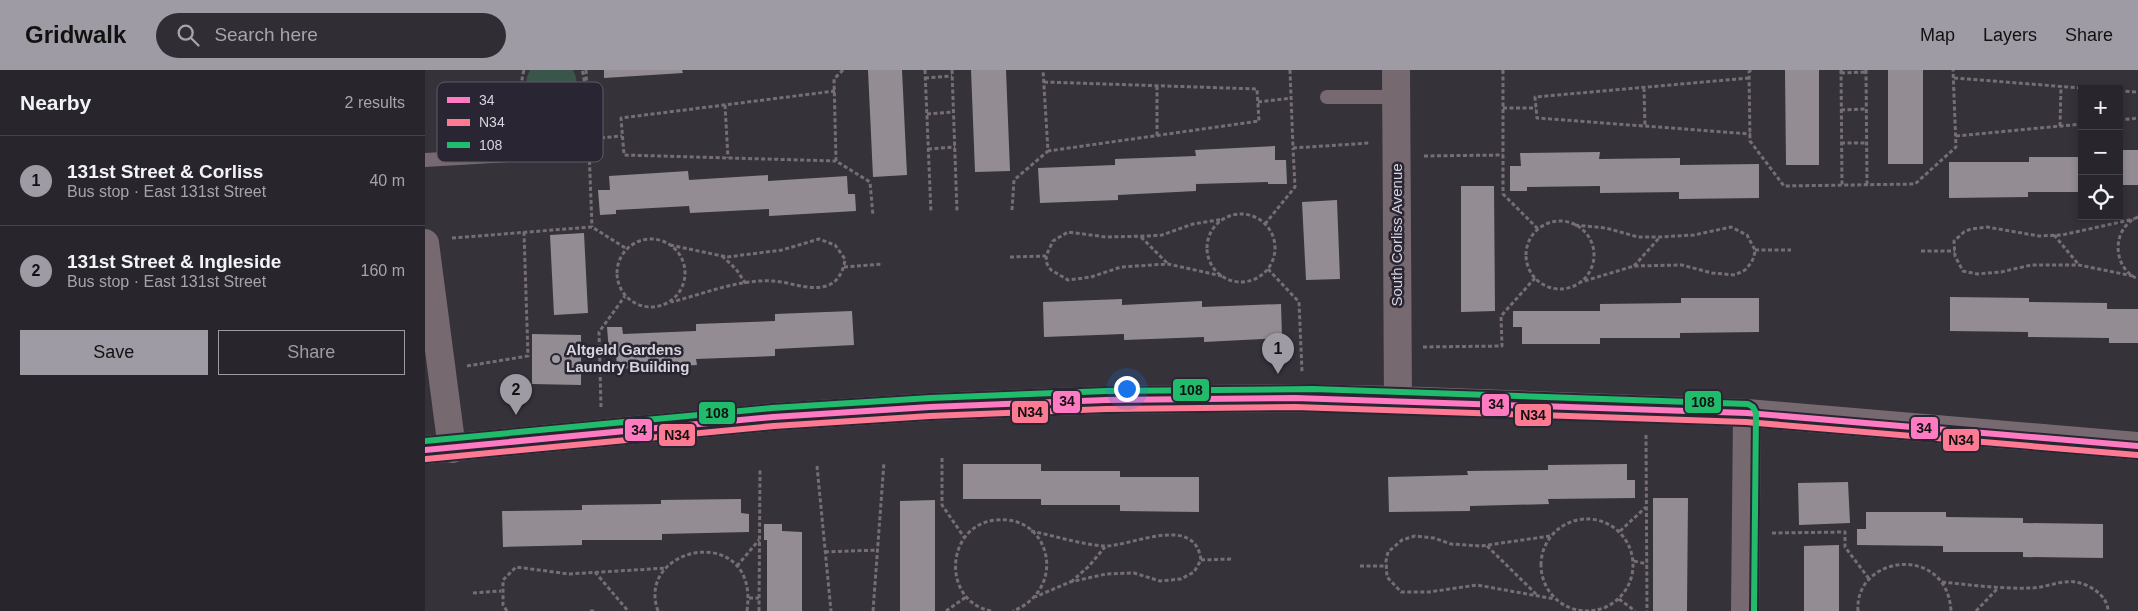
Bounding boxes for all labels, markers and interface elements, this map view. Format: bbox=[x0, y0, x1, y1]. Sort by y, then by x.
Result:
search box bbox=[156, 13, 506, 58]
text: Gridwalk bbox=[25, 21, 126, 48]
icon: search bbox=[174, 21, 202, 49]
text: Search here bbox=[214, 24, 318, 45]
text: Map bbox=[1920, 25, 1955, 45]
text: Layers bbox=[1983, 25, 2037, 45]
text: Share bbox=[2065, 25, 2113, 45]
legend bbox=[437, 82, 603, 162]
map controls bbox=[2078, 85, 2123, 220]
button: + bbox=[2078, 85, 2123, 130]
text: Nearby bbox=[20, 91, 91, 114]
text: 34 bbox=[479, 92, 495, 108]
text: 2 results bbox=[345, 94, 405, 111]
text: N34 bbox=[479, 114, 505, 130]
button: − bbox=[2078, 130, 2123, 175]
text: 108 bbox=[479, 137, 503, 153]
text: 131st Street & Corliss bbox=[67, 161, 263, 182]
street label: South Corliss Avenue bbox=[1388, 163, 1405, 307]
text: 1 bbox=[32, 172, 40, 189]
text: 40 m bbox=[369, 172, 405, 189]
button: locate bbox=[2078, 175, 2123, 220]
text: Bus stop · East 131st Street bbox=[67, 183, 266, 200]
text: 131st Street & Ingleside bbox=[67, 251, 281, 272]
text: 2 bbox=[32, 262, 40, 279]
text: 160 m bbox=[361, 262, 405, 279]
text: Bus stop · East 131st Street bbox=[67, 273, 266, 290]
button: Save bbox=[20, 330, 208, 375]
button: Share bbox=[218, 330, 405, 375]
pin: 1 bbox=[1262, 333, 1294, 374]
place label: Altgeld Gardens Laundry Building bbox=[566, 341, 689, 375]
marker: Altgeld Gardens Laundry Building bbox=[550, 353, 562, 365]
pin: 2 bbox=[500, 374, 532, 415]
your location bbox=[1114, 376, 1140, 402]
line badge: 108 bbox=[1172, 378, 1210, 402]
text: 108 bbox=[1179, 382, 1203, 398]
line badge: 34 bbox=[1052, 390, 1081, 414]
line badge: 108 bbox=[1684, 390, 1722, 414]
text: 34 bbox=[1059, 393, 1075, 409]
line badge: 34 bbox=[1481, 393, 1510, 417]
text: 108 bbox=[1691, 394, 1715, 410]
text: 34 bbox=[1488, 396, 1504, 412]
line badge: N34 bbox=[1011, 400, 1049, 424]
line badge: 108 bbox=[698, 401, 736, 425]
line badge: N34 bbox=[1514, 403, 1552, 427]
text: N34 bbox=[1017, 404, 1043, 420]
text: 108 bbox=[705, 405, 729, 421]
text: N34 bbox=[1520, 407, 1546, 423]
line badge: 34 bbox=[1910, 416, 1939, 440]
line badge: 34 bbox=[624, 418, 653, 442]
text: 34 bbox=[1916, 420, 1932, 436]
text: 34 bbox=[631, 422, 647, 438]
line badge: N34 bbox=[658, 423, 696, 447]
text: N34 bbox=[664, 427, 690, 443]
line badge: N34 bbox=[1942, 428, 1980, 452]
text: N34 bbox=[1948, 432, 1974, 448]

